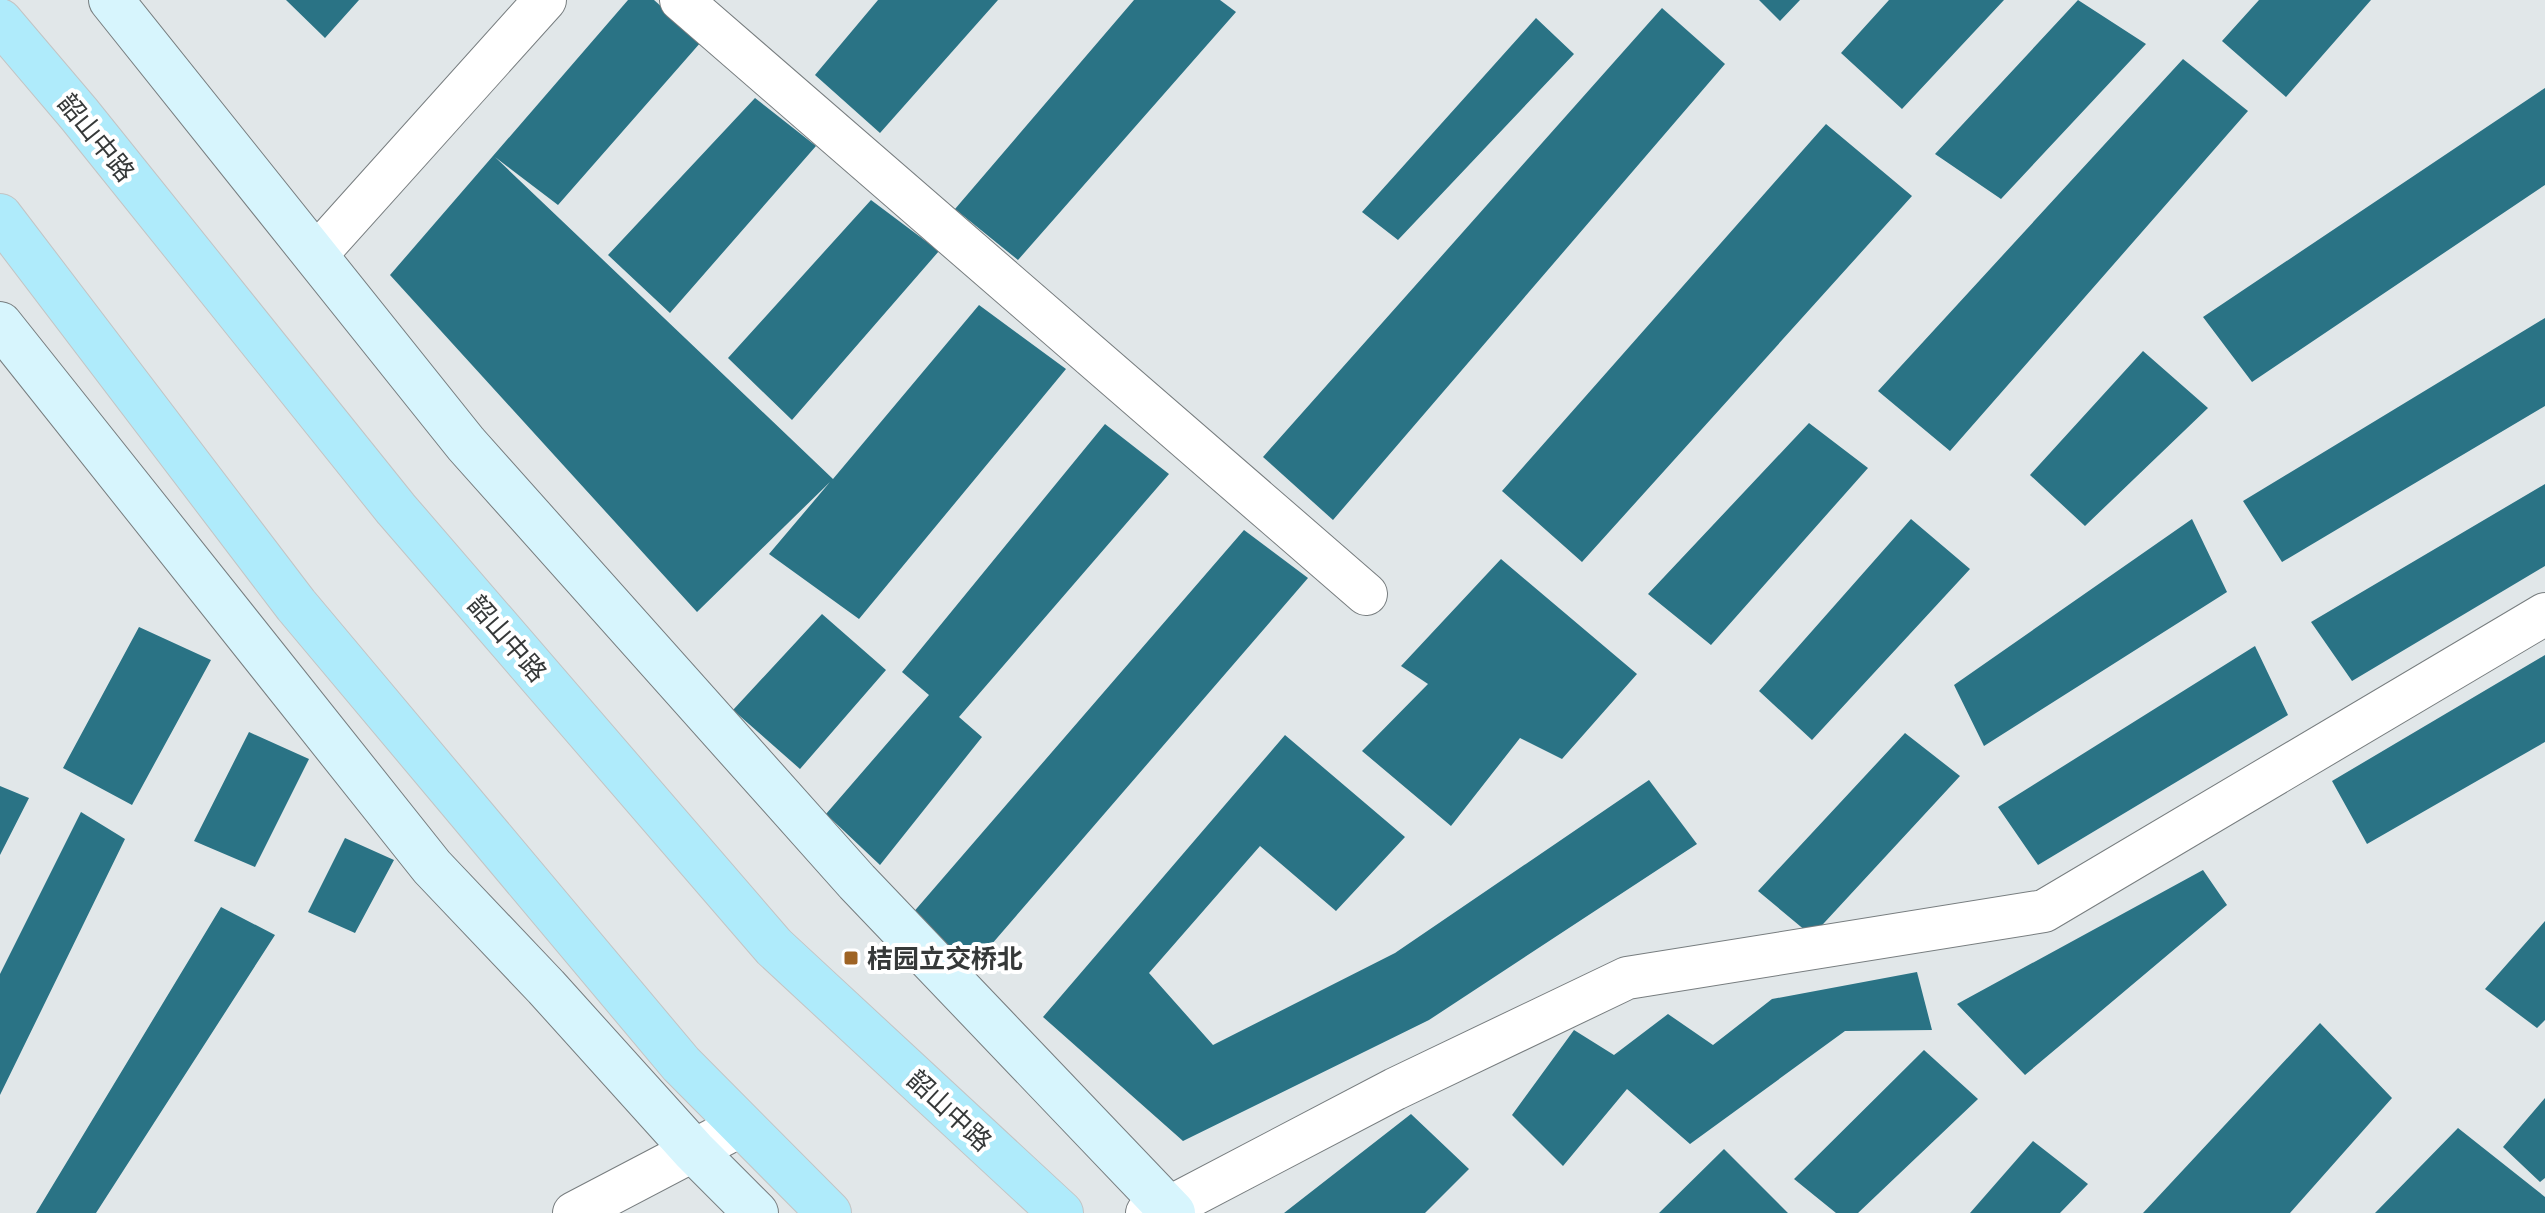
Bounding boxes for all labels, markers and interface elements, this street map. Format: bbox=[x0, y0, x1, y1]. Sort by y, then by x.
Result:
street label: 韶山中路 bbox=[51, 86, 143, 188]
street label: 韶山中路 bbox=[461, 588, 555, 688]
place label: 桔园立交桥北 bbox=[867, 941, 1023, 975]
marker: 桔园立交桥北 bbox=[842, 949, 860, 967]
street label: 韶山中路 bbox=[900, 1062, 1000, 1158]

